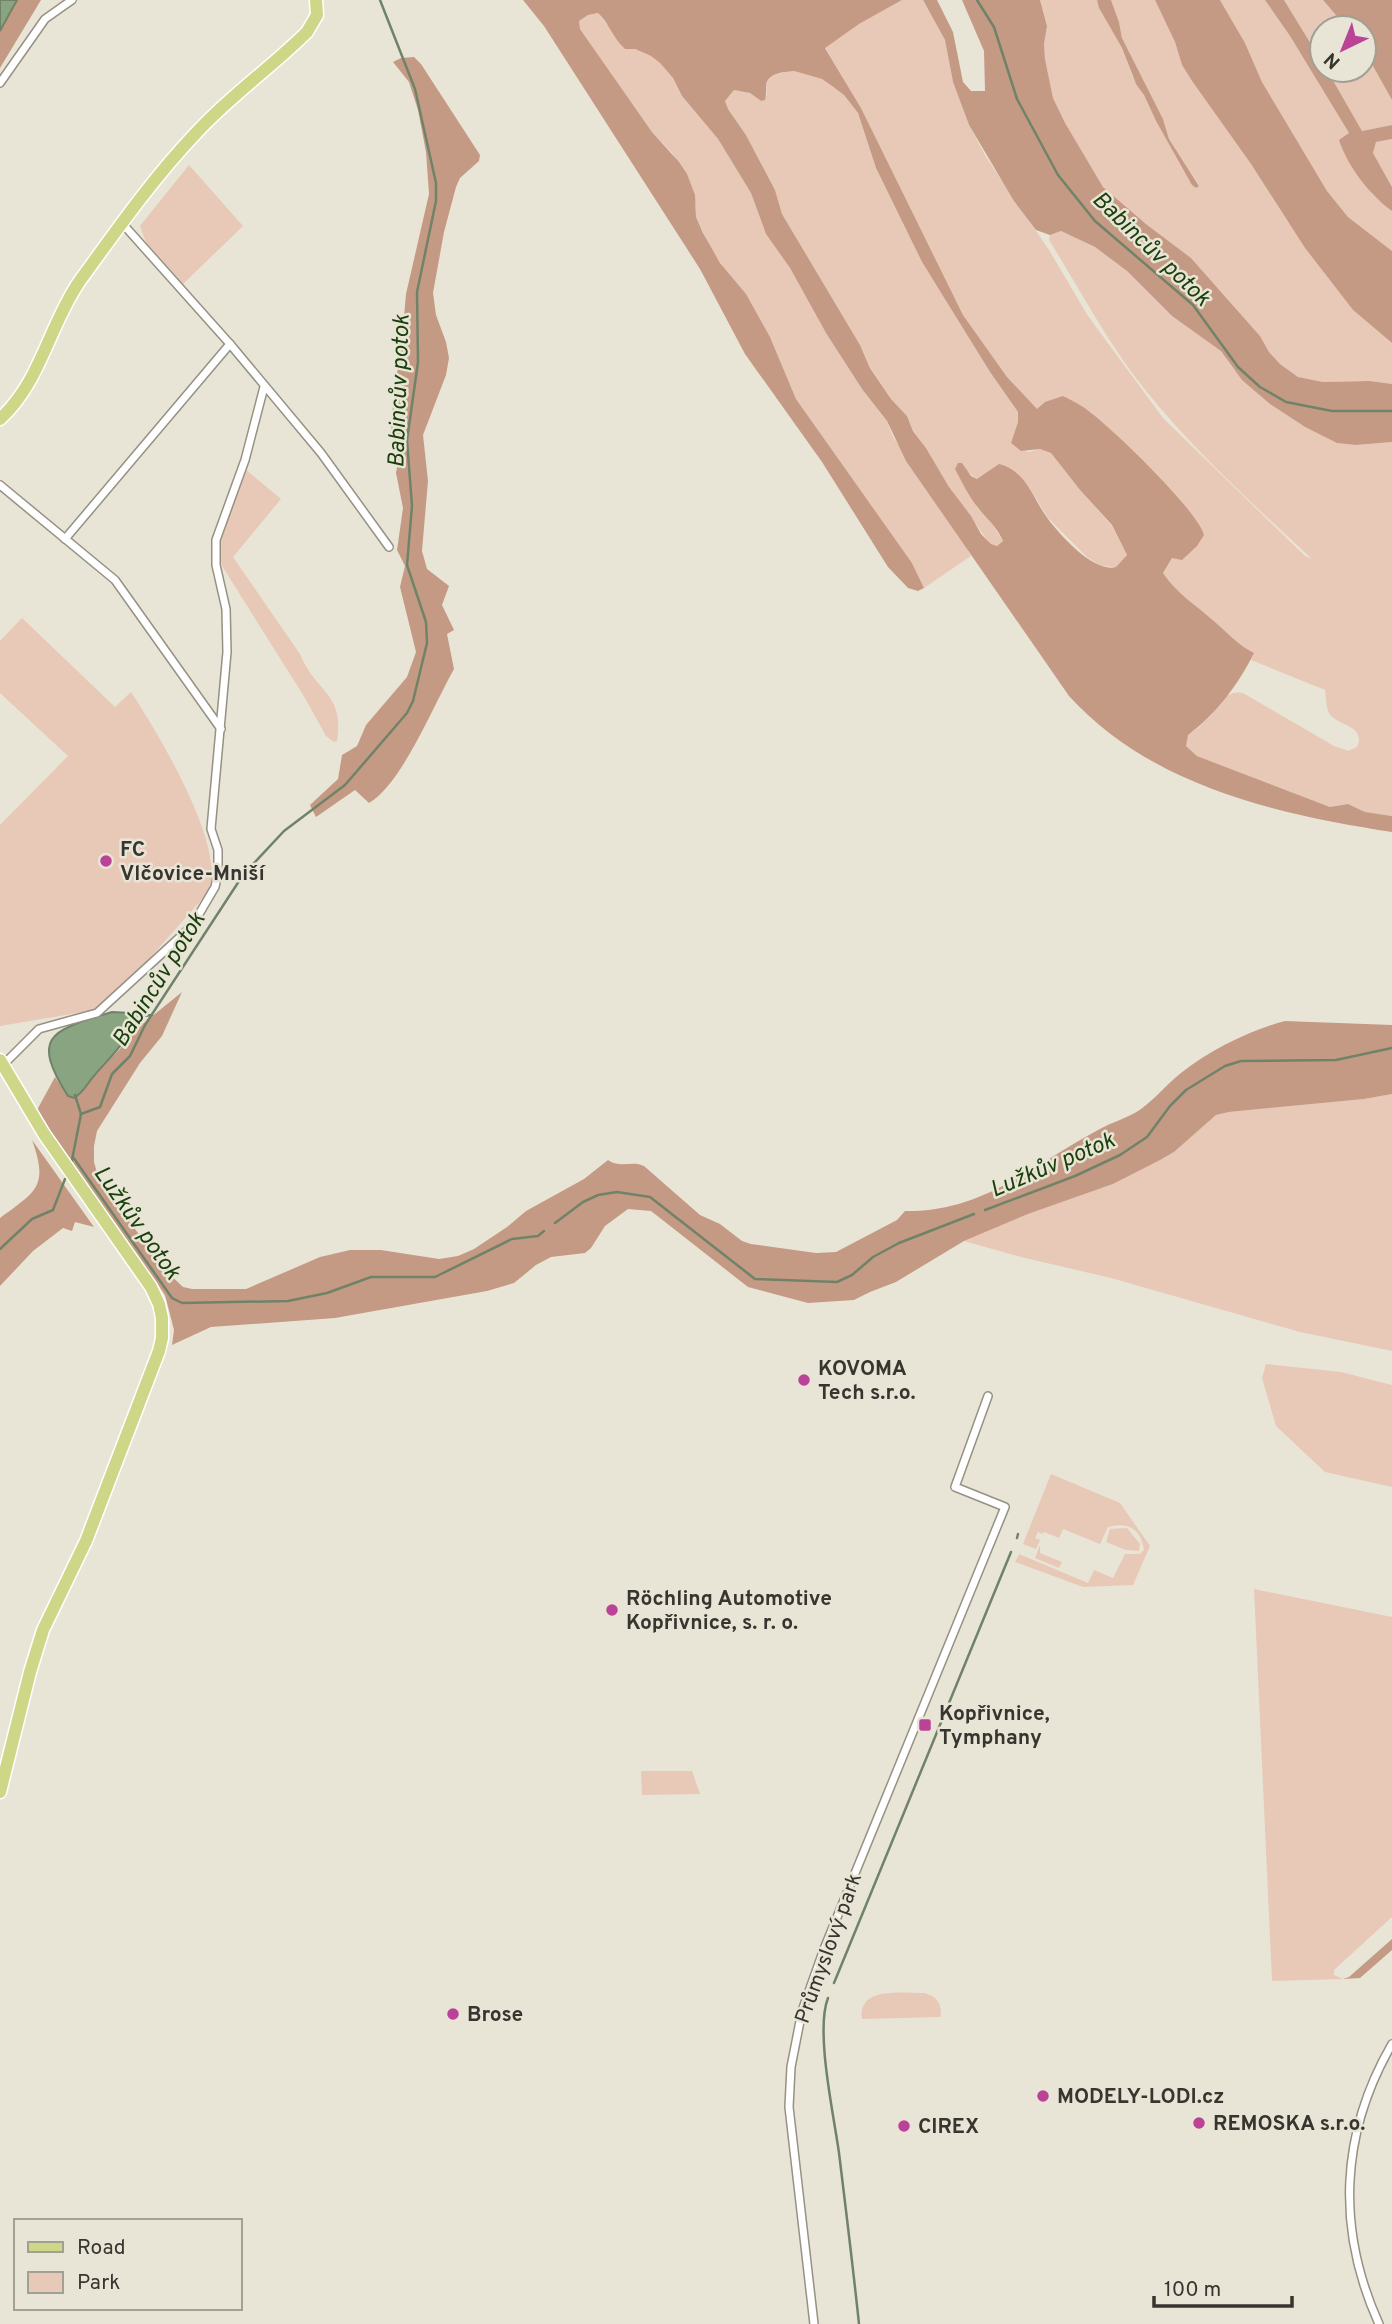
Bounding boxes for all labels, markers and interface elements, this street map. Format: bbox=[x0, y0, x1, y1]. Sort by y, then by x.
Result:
north arrow bbox=[1308, 14, 1378, 84]
text: N bbox=[1320, 47, 1346, 73]
water label: Babincův potok bbox=[1085, 186, 1216, 314]
water label: Babincův potok bbox=[383, 313, 418, 468]
place label: FC Vlčovice-Mniší bbox=[120, 837, 267, 888]
marker: FC Vlčovice-Mniší bbox=[98, 853, 114, 869]
water label: Babincův potok bbox=[107, 907, 213, 1053]
water label: Lužkův potok bbox=[986, 1127, 1120, 1206]
water label: Lužkův potok bbox=[86, 1161, 186, 1286]
place label: KOVOMA Tech s.r.o. bbox=[818, 1356, 916, 1407]
marker: KOVOMA Tech s.r.o. bbox=[796, 1372, 812, 1388]
place label: Röchling Automotive Kopřivnice, s. r. o. bbox=[626, 1586, 832, 1637]
marker: Röchling Automotive Kopřivnice, s. r. o. bbox=[604, 1602, 620, 1618]
place label: Kopřivnice, Tymphany bbox=[939, 1701, 1050, 1752]
marker: Kopřivnice, Tymphany bbox=[917, 1717, 933, 1733]
street label: Průmyslový park bbox=[790, 1870, 869, 2027]
place label: Brose bbox=[467, 2002, 523, 2029]
marker: Brose bbox=[445, 2006, 461, 2022]
place label: MODELY-LODI.cz bbox=[1057, 2084, 1225, 2111]
marker: MODELY-LODI.cz bbox=[1035, 2088, 1051, 2104]
place label: REMOSKA s.r.o. bbox=[1213, 2111, 1365, 2138]
place label: CIREX bbox=[918, 2114, 979, 2141]
marker: REMOSKA s.r.o. bbox=[1191, 2115, 1207, 2131]
marker: CIREX bbox=[896, 2118, 912, 2134]
legend bbox=[14, 2219, 242, 2310]
text: Road bbox=[77, 2235, 126, 2262]
scale bar bbox=[1154, 2264, 1292, 2308]
text: Park bbox=[77, 2270, 120, 2297]
text: 100 m bbox=[1164, 2277, 1221, 2304]

